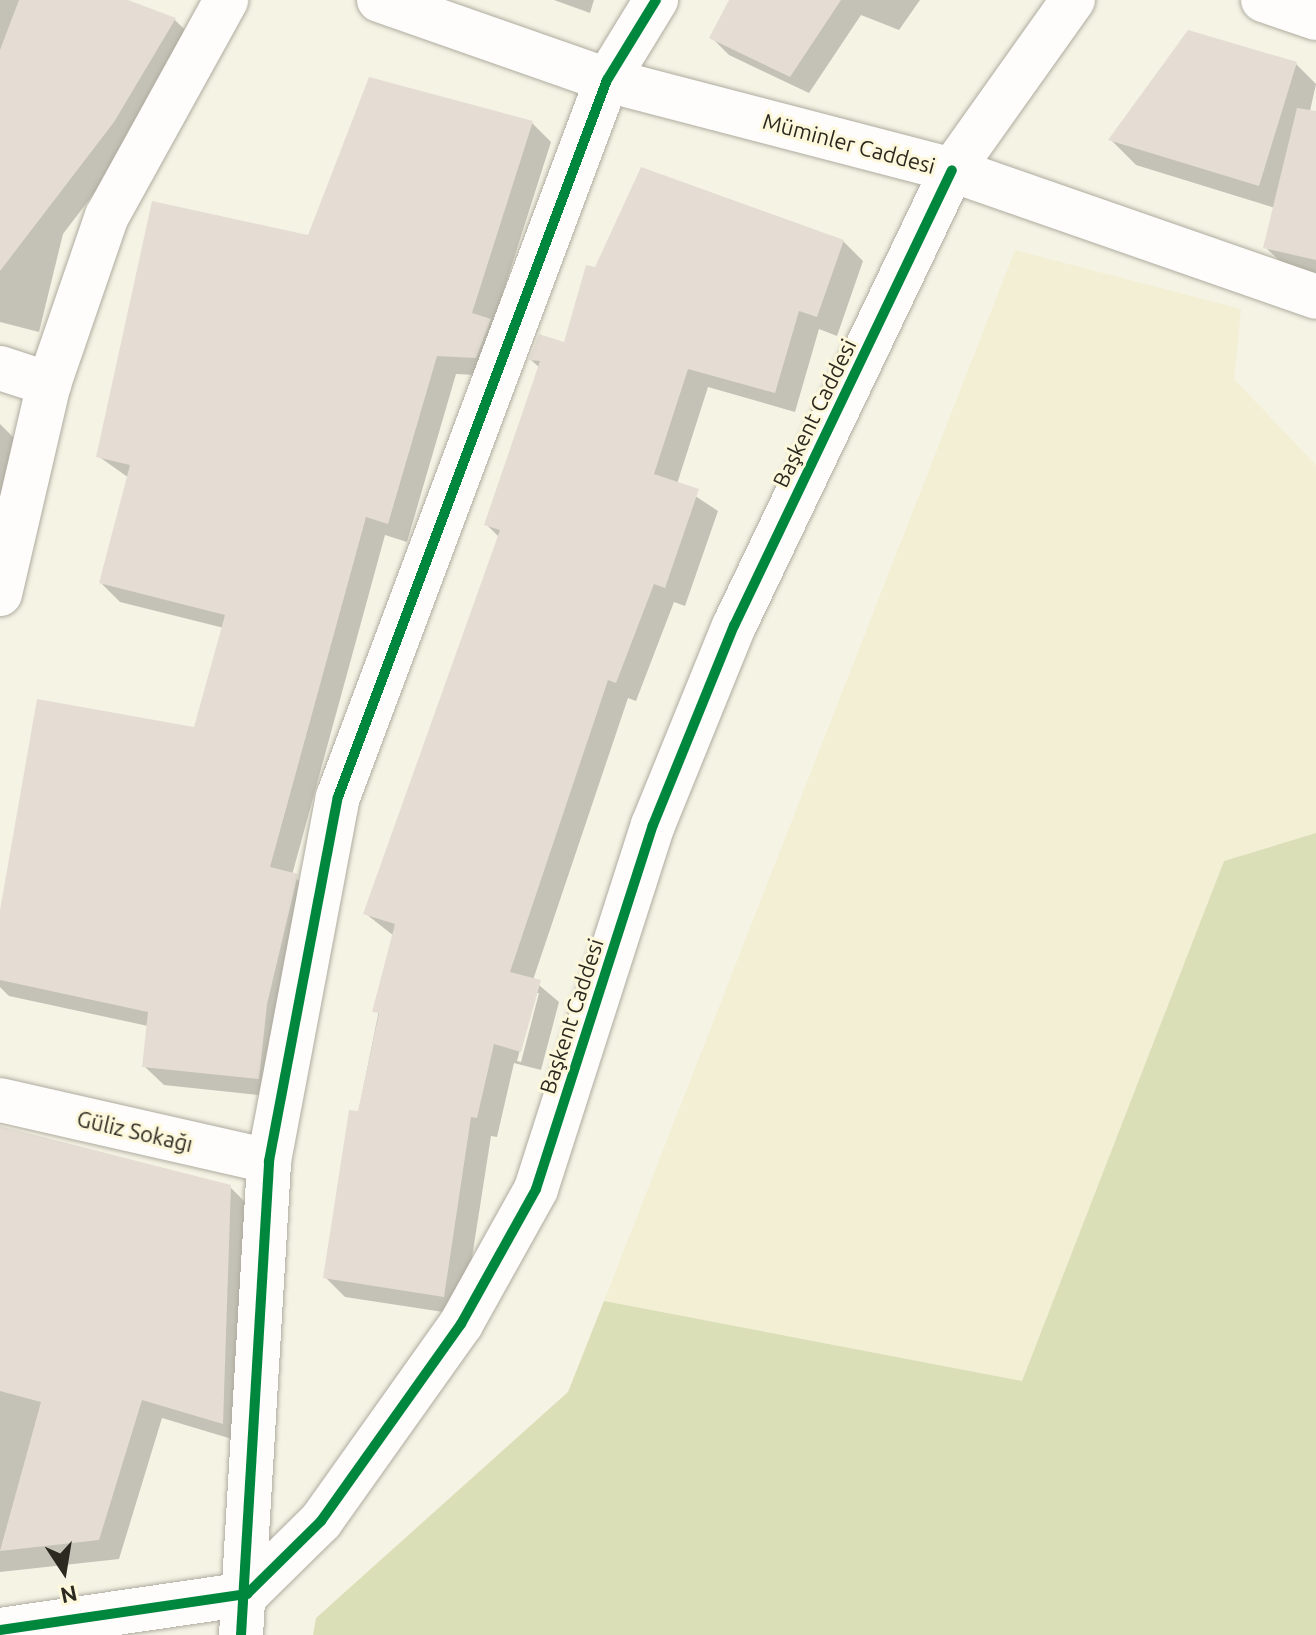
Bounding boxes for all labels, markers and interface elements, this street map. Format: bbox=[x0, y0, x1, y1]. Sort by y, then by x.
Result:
street label: Müminler Caddesi bbox=[760, 107, 938, 179]
street label: Başkent Caddesi bbox=[767, 335, 861, 491]
street label: Başkent Caddesi bbox=[533, 935, 609, 1097]
street label: Güliz Sokağı bbox=[74, 1105, 196, 1157]
north arrow bbox=[24, 1531, 104, 1611]
text: N bbox=[58, 1581, 80, 1609]

